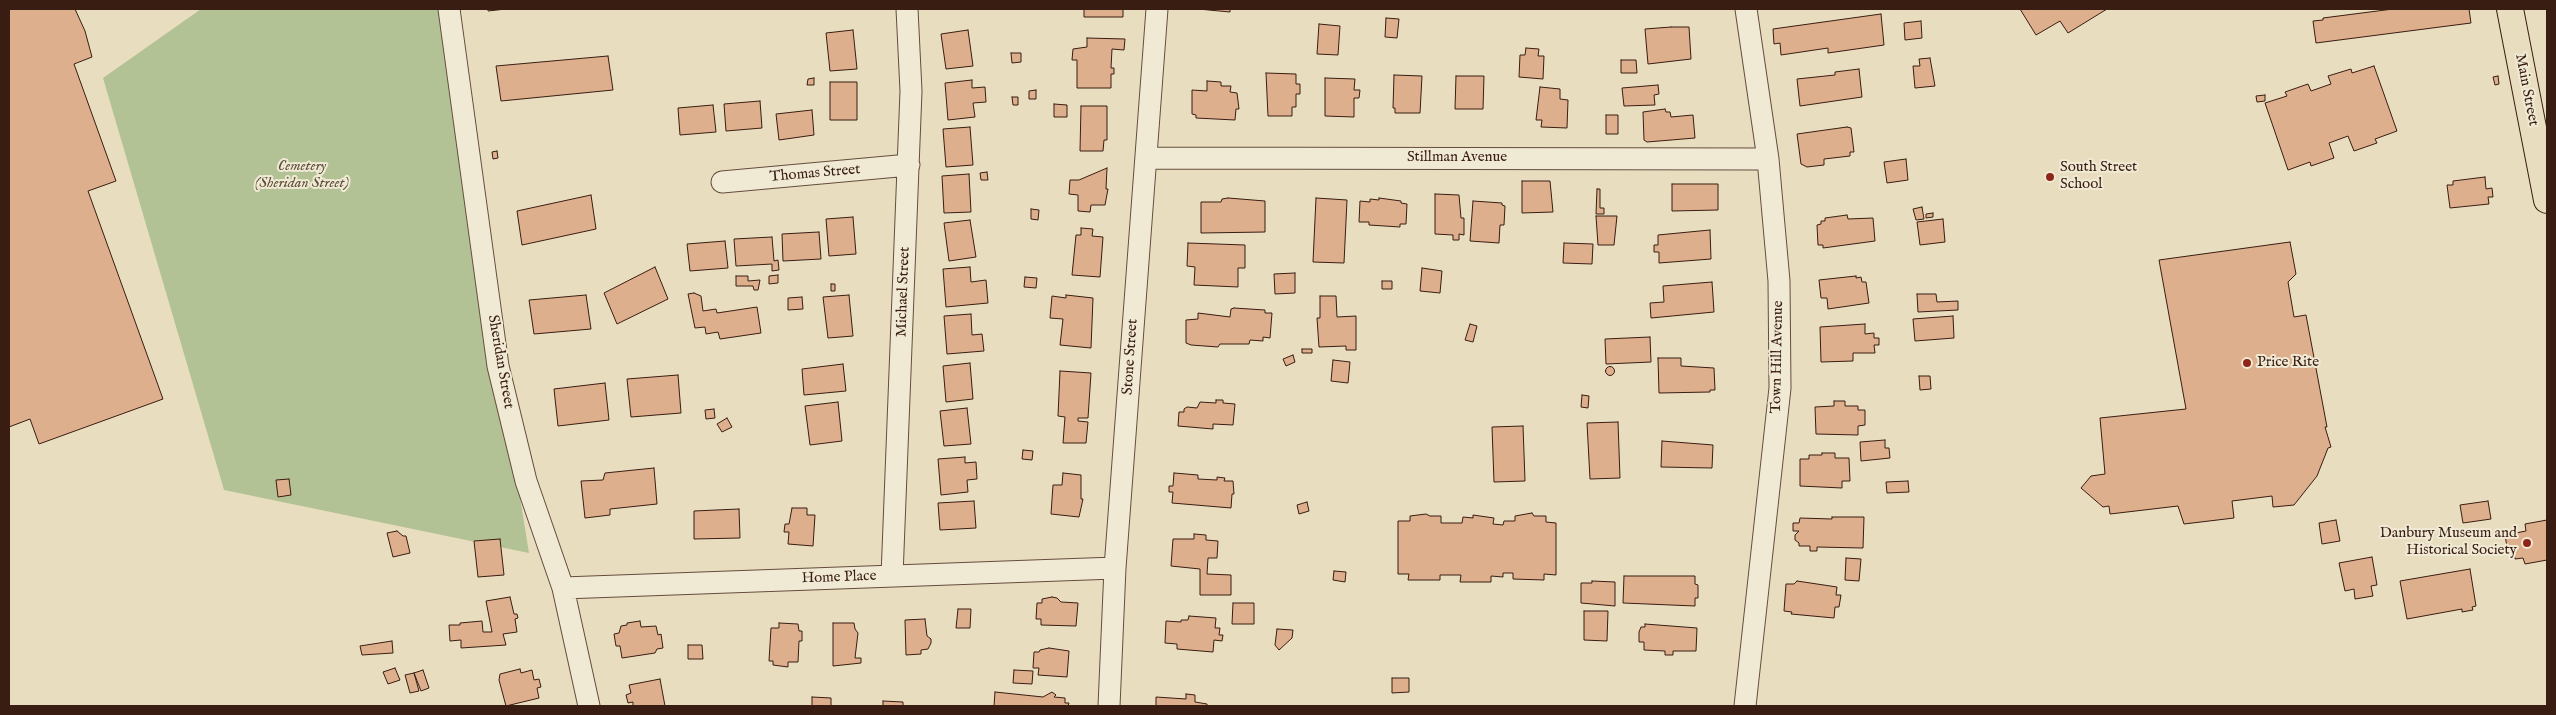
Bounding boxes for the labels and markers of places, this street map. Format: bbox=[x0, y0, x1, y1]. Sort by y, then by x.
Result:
place label: South Street School bbox=[2060, 159, 2137, 194]
marker: South Street School bbox=[2044, 171, 2056, 183]
place label: Price Rite bbox=[2257, 354, 2319, 372]
marker: Price Rite bbox=[2241, 357, 2253, 369]
place label: Danbury Museum and Historical Society bbox=[2380, 525, 2517, 560]
marker: Danbury Museum and Historical Society bbox=[2521, 537, 2533, 549]

